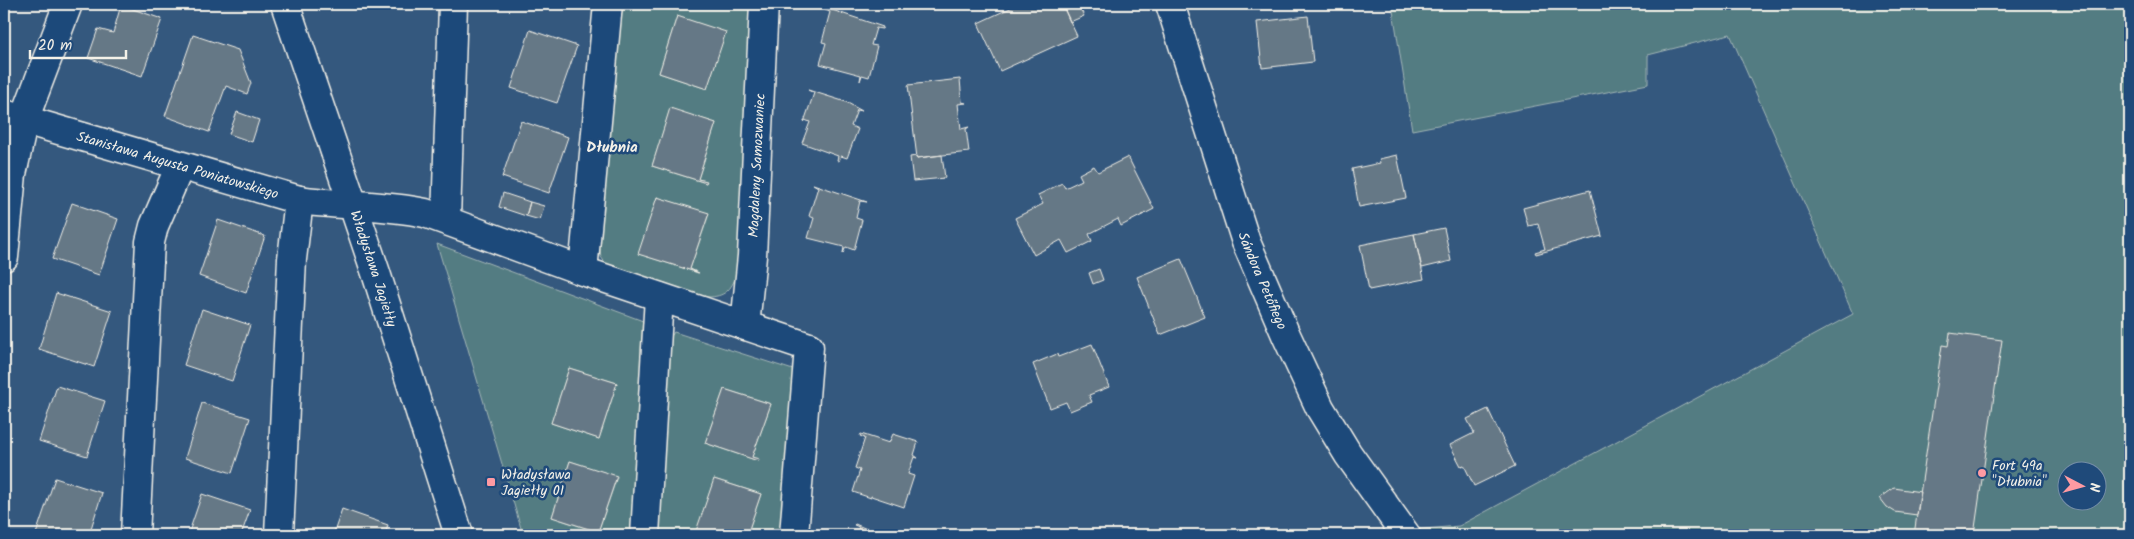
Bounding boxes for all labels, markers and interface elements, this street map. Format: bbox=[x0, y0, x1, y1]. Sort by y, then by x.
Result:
scale bar bbox=[30, 28, 126, 60]
text: 20 m bbox=[38, 34, 72, 58]
street label: Magdaleny Samozwaniec bbox=[743, 93, 772, 238]
street label: Stanisława Augusta Poniatowskiego bbox=[74, 126, 281, 205]
district label: Dłubnia bbox=[586, 136, 638, 160]
street label: Władysława Jagiełły bbox=[344, 207, 403, 330]
street label: Sándora Petőfiego bbox=[1232, 230, 1292, 333]
place label: Fort 49a "Dłubnia" bbox=[1992, 455, 2047, 493]
north arrow bbox=[2056, 462, 2106, 512]
place label: Władysława Jagiełły 01 bbox=[501, 464, 571, 502]
marker: Fort 49a "Dłubnia" bbox=[1976, 467, 1988, 479]
marker: Władysława Jagiełły 01 bbox=[485, 476, 497, 488]
text: N bbox=[2083, 482, 2105, 493]

